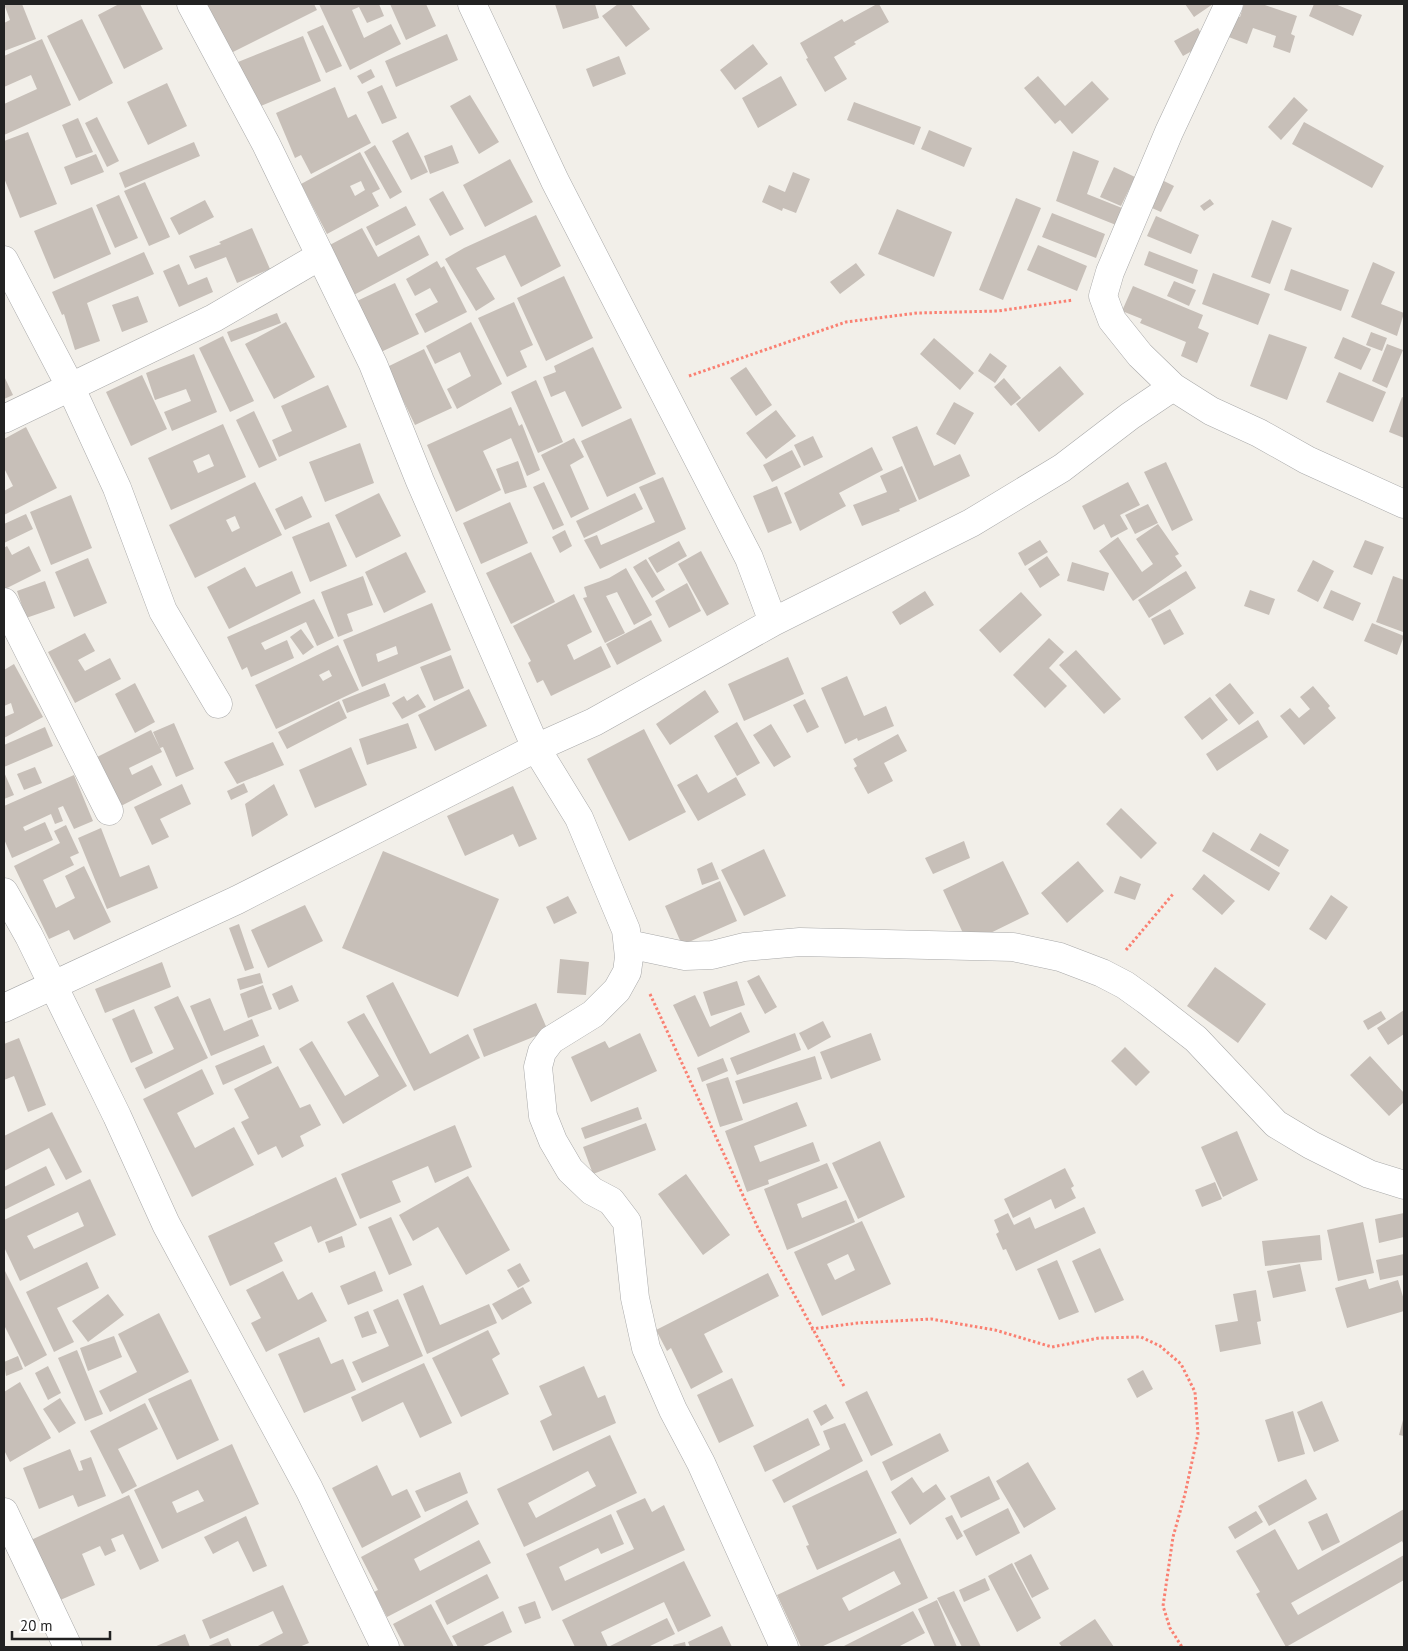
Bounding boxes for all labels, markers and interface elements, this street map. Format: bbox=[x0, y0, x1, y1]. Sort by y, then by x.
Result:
scale bar bbox=[12, 1608, 110, 1640]
text: 20 m bbox=[20, 1616, 53, 1635]

